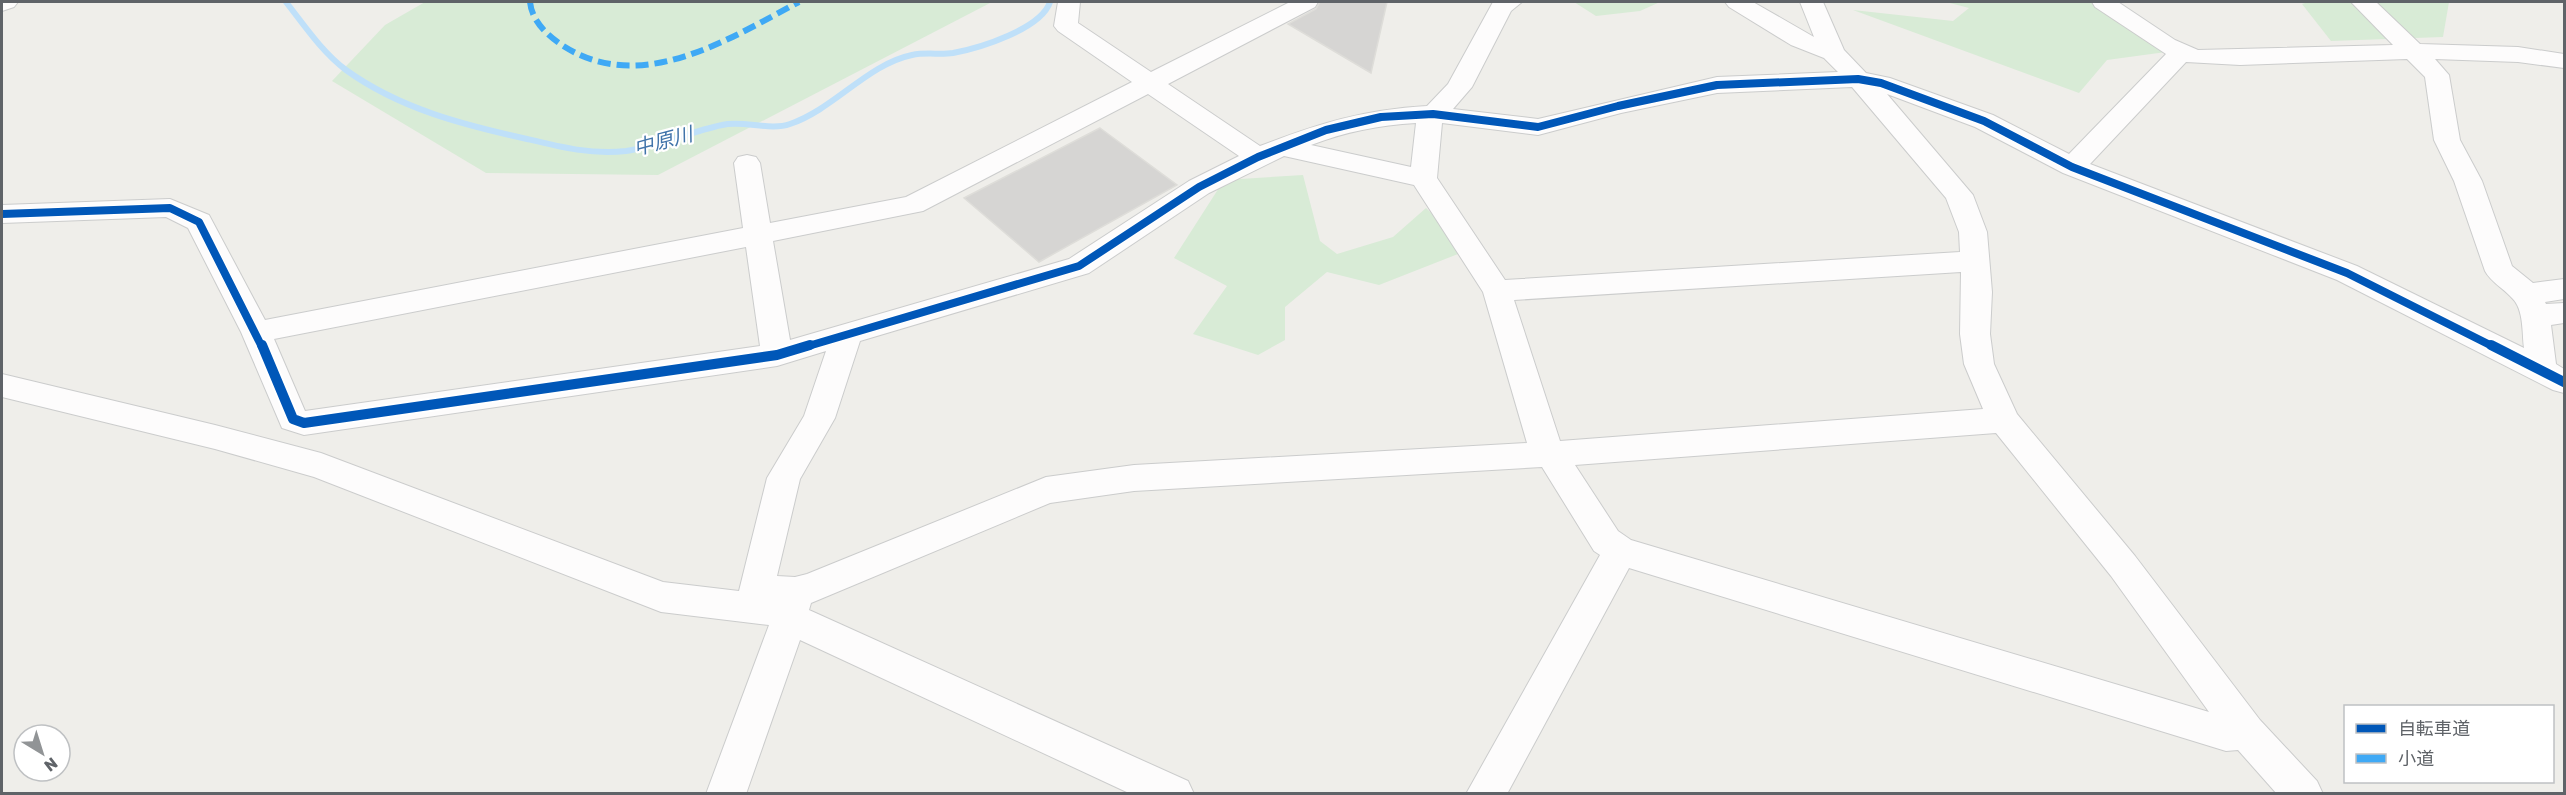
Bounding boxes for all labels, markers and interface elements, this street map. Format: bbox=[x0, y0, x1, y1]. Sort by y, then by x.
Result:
water label: 中原川 bbox=[631, 121, 697, 160]
legend bbox=[2344, 705, 2554, 783]
text: 自転車道 bbox=[2398, 718, 2470, 740]
north arrow bbox=[12, 723, 72, 783]
text: 小道 bbox=[2398, 748, 2434, 770]
text: N bbox=[41, 753, 61, 775]

